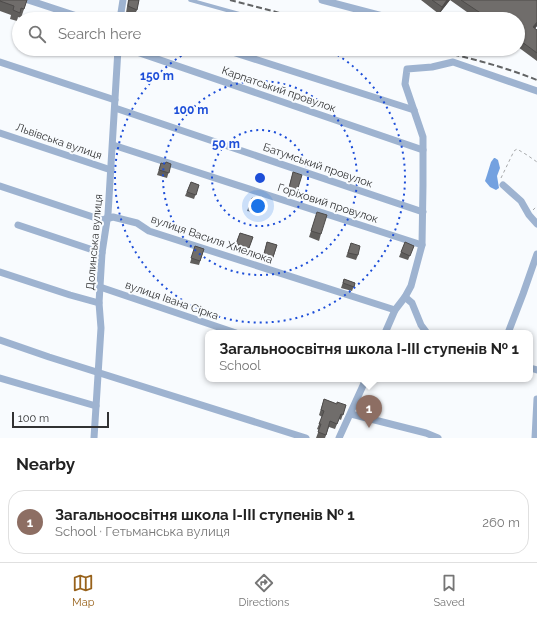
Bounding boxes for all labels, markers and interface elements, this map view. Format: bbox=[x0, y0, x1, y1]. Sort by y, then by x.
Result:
search box bbox=[12, 12, 525, 56]
icon: search bbox=[26, 23, 48, 45]
text: Search here bbox=[58, 25, 141, 43]
street label: Карпатський провулок bbox=[220, 64, 338, 115]
text: 150 m bbox=[140, 69, 174, 83]
text: 100 m bbox=[174, 103, 208, 117]
street label: Львівська вулиця bbox=[14, 121, 104, 162]
text: 50 m bbox=[212, 137, 240, 151]
street label: Батумський провулок bbox=[261, 141, 375, 190]
centre of rings bbox=[253, 171, 267, 185]
street label: Горіховий провулок bbox=[276, 181, 380, 226]
street label: Долинська вулиця bbox=[84, 193, 105, 291]
your location bbox=[248, 196, 268, 216]
street label: вулиця Василя Хмелюка bbox=[149, 213, 274, 266]
street label: вулиця Івана Сірка bbox=[124, 278, 220, 323]
popup bbox=[205, 330, 533, 382]
text: Загальноосвітня школа І-ІІІ ступенів № 1 bbox=[219, 340, 519, 358]
text: School bbox=[219, 358, 261, 373]
pin: 1 bbox=[356, 395, 382, 428]
scale bar bbox=[12, 410, 109, 429]
text: 100 m bbox=[18, 412, 49, 425]
text: Nearby bbox=[16, 454, 75, 474]
text: Загальноосвітня школа І-ІІІ ступенів № 1 bbox=[55, 506, 355, 524]
text: 1 bbox=[27, 515, 33, 530]
text: 260 m bbox=[482, 515, 520, 530]
text: School · Гетьманська вулиця bbox=[55, 524, 230, 539]
tab: Map bbox=[72, 572, 94, 609]
tab: Directions bbox=[239, 572, 289, 609]
tab: Saved bbox=[433, 572, 465, 609]

